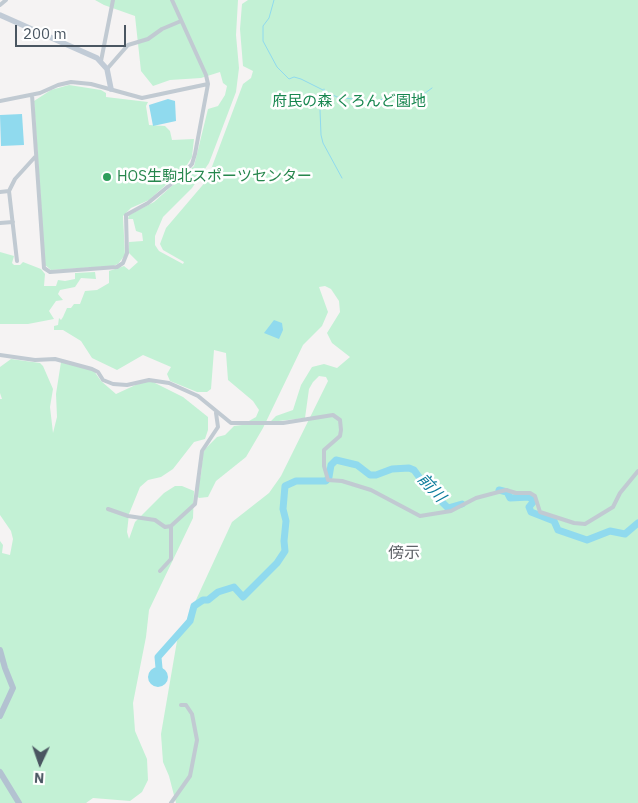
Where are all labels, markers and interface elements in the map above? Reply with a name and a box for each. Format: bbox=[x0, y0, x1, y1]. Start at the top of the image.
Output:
scale bar bbox=[18, 15, 129, 47]
text: 200 m bbox=[23, 24, 67, 43]
park label: 府民の森 くろんど園地 bbox=[272, 93, 426, 111]
place label: HOS生駒北スポーツセンター bbox=[117, 168, 312, 186]
marker: HOS生駒北スポーツセンター bbox=[101, 171, 113, 183]
water label: 前川 bbox=[413, 470, 449, 506]
district label: 傍示 bbox=[388, 543, 420, 563]
north arrow bbox=[15, 738, 65, 788]
text: N bbox=[34, 769, 45, 787]

